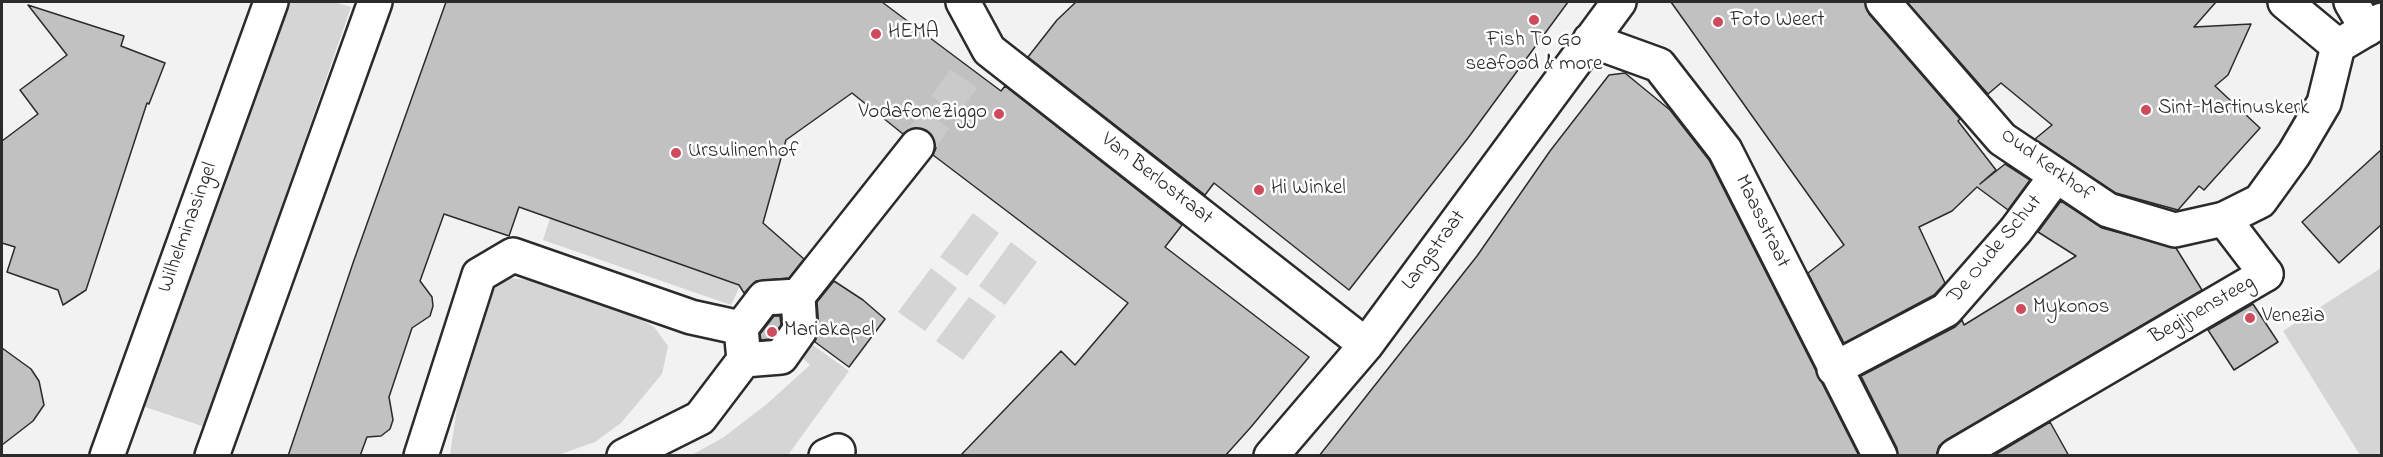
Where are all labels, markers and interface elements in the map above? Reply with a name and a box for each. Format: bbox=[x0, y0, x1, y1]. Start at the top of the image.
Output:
place label: Foto Weert bbox=[1730, 9, 1825, 35]
marker: Fish To Go seafood & more bbox=[1527, 13, 1541, 27]
marker: Foto Weert bbox=[1711, 15, 1725, 29]
place label: HEMA bbox=[888, 21, 939, 47]
marker: HEMA bbox=[869, 27, 883, 41]
place label: Fish To Go seafood & more bbox=[1466, 29, 1602, 79]
place label: Sint-Martinuskerk bbox=[2158, 97, 2309, 123]
place label: VodafoneZiggo bbox=[858, 101, 987, 127]
marker: Sint-Martinuskerk bbox=[2139, 103, 2153, 117]
marker: VodafoneZiggo bbox=[992, 107, 1006, 121]
street label: Oud Kerkhof bbox=[1995, 124, 2097, 208]
street label: Van Berlostraat bbox=[1095, 128, 1217, 232]
place label: Ursulinenhof bbox=[688, 140, 798, 166]
marker: Ursulinenhof bbox=[669, 146, 683, 160]
street label: Wilhelminasingel bbox=[154, 160, 224, 296]
street label: Maasstraat bbox=[1728, 171, 1794, 273]
place label: Hi Winkel bbox=[1271, 177, 1346, 203]
marker: Hi Winkel bbox=[1252, 183, 1266, 197]
street label: De Oude Schut bbox=[1943, 191, 2049, 309]
street label: Langstraat bbox=[1398, 206, 1472, 296]
street label: Begijnensteeg bbox=[2146, 271, 2260, 351]
place label: Mykonos bbox=[2033, 296, 2110, 322]
marker: Mykonos bbox=[2014, 302, 2028, 316]
place label: Venezia bbox=[2262, 305, 2325, 331]
marker: Venezia bbox=[2243, 311, 2257, 325]
place label: Mariakapel bbox=[784, 319, 875, 345]
marker: Mariakapel bbox=[765, 325, 779, 339]

